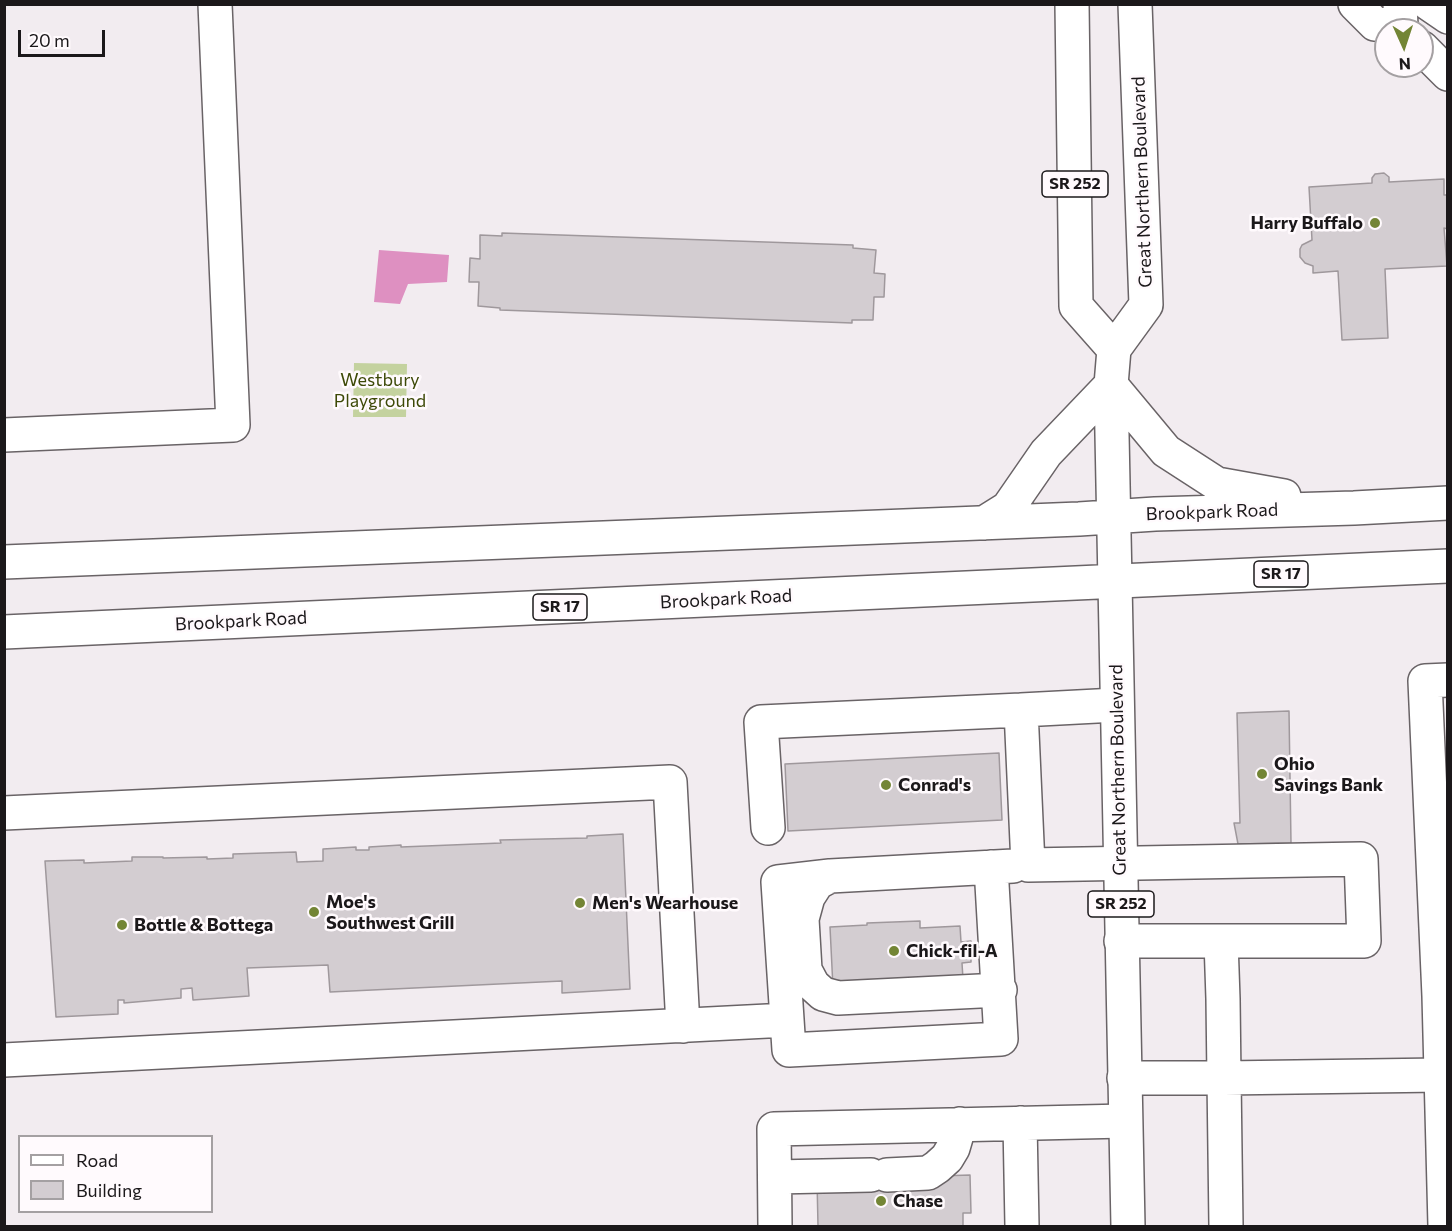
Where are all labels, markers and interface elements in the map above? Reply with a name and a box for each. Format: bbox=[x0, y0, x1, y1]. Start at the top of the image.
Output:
scale bar bbox=[21, 18, 108, 56]
north arrow bbox=[1374, 18, 1434, 78]
text: 20 m bbox=[29, 29, 70, 51]
text: N bbox=[1398, 55, 1411, 74]
street label: Great Northern Boulevard bbox=[1128, 76, 1156, 288]
road number: SR 252 bbox=[1042, 171, 1108, 197]
place label: Harry Buffalo bbox=[1250, 212, 1363, 234]
marker: Harry Buffalo bbox=[1368, 216, 1382, 230]
park label: Westbury Playground bbox=[334, 369, 426, 412]
street label: Brookpark Road bbox=[1146, 499, 1278, 525]
road number: SR 17 bbox=[1254, 561, 1308, 587]
street label: Brookpark Road bbox=[659, 585, 793, 613]
road number: SR 17 bbox=[533, 594, 587, 620]
street label: Brookpark Road bbox=[174, 607, 308, 635]
street label: Great Northern Boulevard bbox=[1105, 664, 1131, 876]
place label: Ohio Savings Bank bbox=[1274, 753, 1383, 795]
marker: Ohio Savings Bank bbox=[1255, 767, 1269, 781]
place label: Conrad's bbox=[898, 774, 971, 796]
marker: Conrad's bbox=[879, 778, 893, 792]
place label: Moe's Southwest Grill bbox=[326, 891, 454, 934]
road number: SR 252 bbox=[1088, 891, 1154, 917]
place label: Men's Wearhouse bbox=[592, 892, 738, 914]
marker: Men's Wearhouse bbox=[573, 896, 587, 910]
marker: Moe's Southwest Grill bbox=[307, 905, 321, 919]
place label: Bottle & Bottega bbox=[134, 914, 273, 936]
marker: Bottle & Bottega bbox=[115, 918, 129, 932]
place label: Chick-fil-A bbox=[906, 940, 998, 962]
marker: Chick-fil-A bbox=[887, 944, 901, 958]
legend bbox=[18, 1135, 213, 1213]
text: Road bbox=[76, 1149, 118, 1171]
text: Building bbox=[76, 1179, 142, 1201]
place label: Chase bbox=[893, 1190, 943, 1212]
marker: Chase bbox=[874, 1194, 888, 1208]

